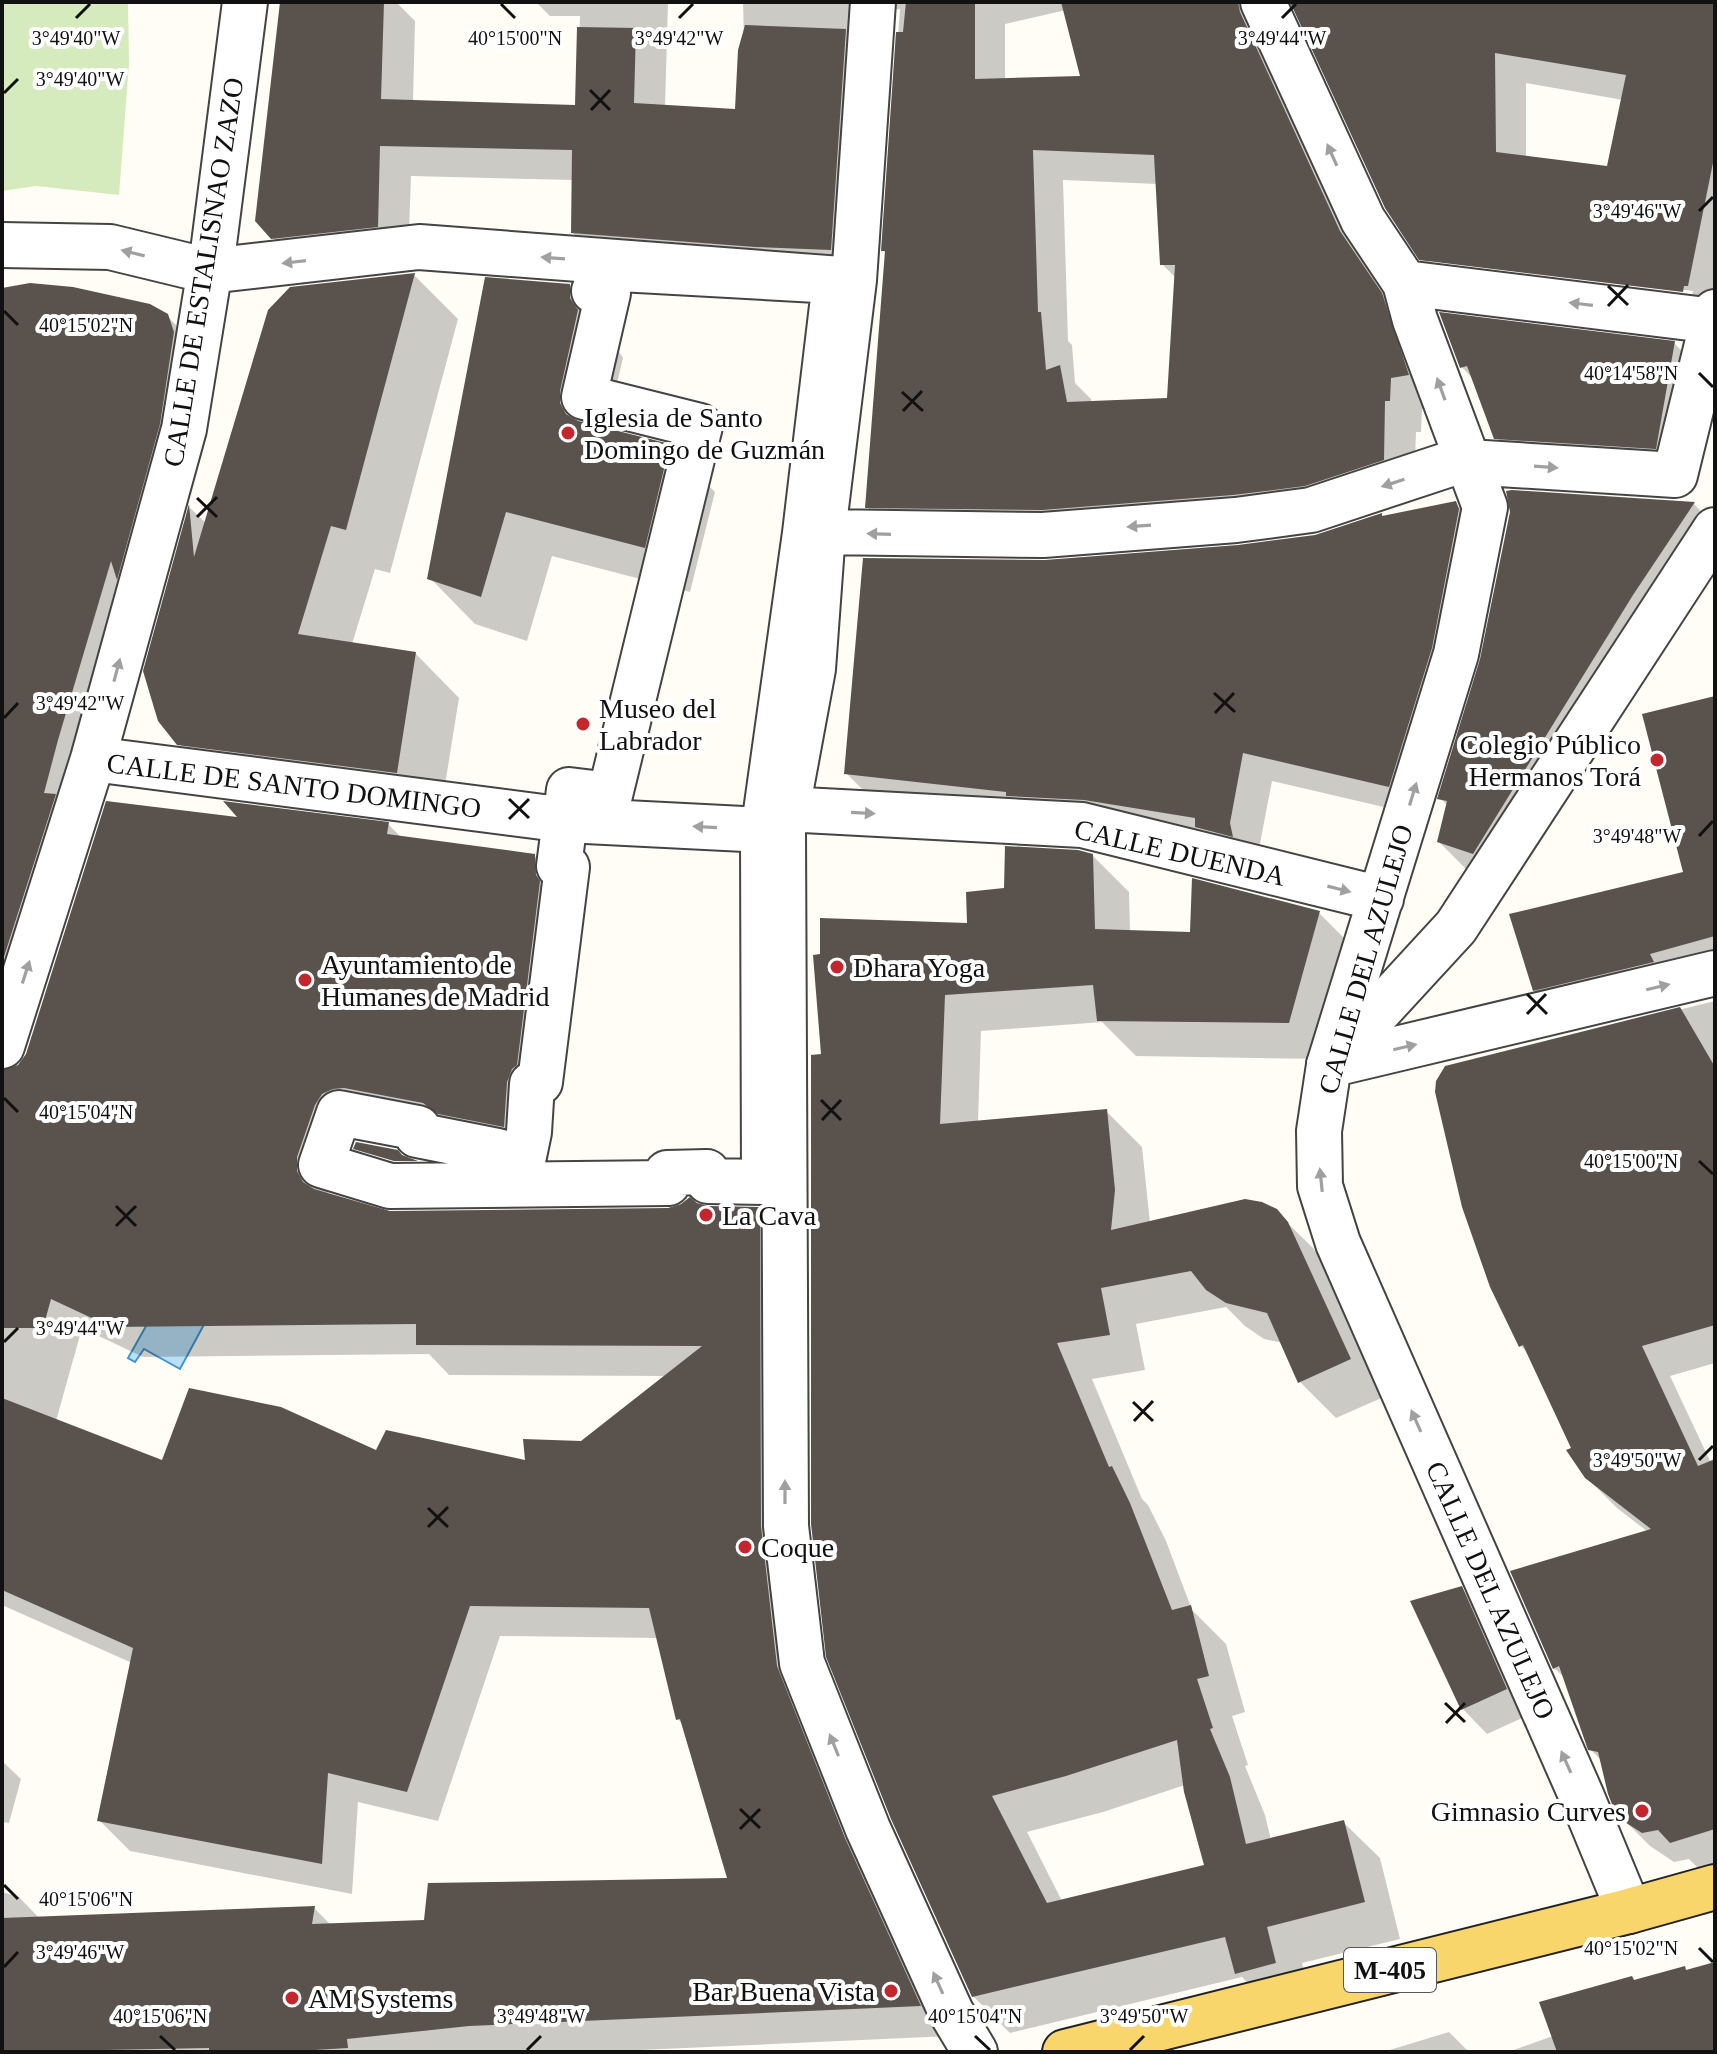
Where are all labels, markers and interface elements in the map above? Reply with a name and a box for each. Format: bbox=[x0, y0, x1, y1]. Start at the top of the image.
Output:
text: 3°49'40"W bbox=[32, 27, 120, 49]
text: 40°15'00"N bbox=[468, 27, 562, 49]
text: 3°49'42"W bbox=[635, 27, 723, 49]
text: 3°49'44"W bbox=[1238, 27, 1326, 49]
text: 3°49'40"W bbox=[36, 68, 124, 90]
street label: CALLE DE ESTALISNAO ZAZO bbox=[157, 75, 250, 469]
one-way arrow bbox=[1325, 143, 1339, 166]
text: 3°49'46"W bbox=[1593, 200, 1681, 222]
one-way arrow bbox=[120, 246, 145, 258]
one-way arrow bbox=[540, 251, 565, 264]
one-way arrow bbox=[281, 255, 306, 268]
one-way arrow bbox=[1568, 298, 1593, 311]
text: 40°15'02"N bbox=[39, 314, 133, 336]
text: 40°14'58"N bbox=[1584, 362, 1678, 384]
one-way arrow bbox=[1434, 377, 1447, 401]
place label: Iglesia de Santo Domingo de Guzmán bbox=[584, 402, 825, 465]
marker: Iglesia de Santo Domingo de Guzmán bbox=[559, 424, 577, 442]
one-way arrow bbox=[1534, 461, 1559, 474]
one-way arrow bbox=[1381, 477, 1405, 489]
one-way arrow bbox=[1126, 520, 1151, 533]
one-way arrow bbox=[866, 527, 891, 540]
one-way arrow bbox=[112, 657, 124, 682]
text: 3°49'42"W bbox=[36, 692, 124, 714]
place label: Museo del Labrador bbox=[599, 693, 717, 756]
marker: Museo del Labrador bbox=[574, 715, 592, 733]
place label: Colegio Público Hermanos Torá bbox=[1460, 729, 1642, 792]
street label: CALLE DE SANTO DOMINGO bbox=[105, 747, 483, 824]
marker: Colegio Público Hermanos Torá bbox=[1648, 751, 1666, 769]
one-way arrow bbox=[1407, 782, 1420, 806]
one-way arrow bbox=[851, 807, 876, 820]
street label: CALLE DUENDA bbox=[1071, 813, 1289, 892]
one-way arrow bbox=[692, 821, 717, 834]
street label: CALLE DEL AZULEJO bbox=[1312, 821, 1419, 1097]
text: 3°49'48"W bbox=[1593, 825, 1681, 847]
one-way arrow bbox=[1327, 883, 1352, 895]
place label: Ayuntamiento de Humanes de Madrid bbox=[321, 949, 550, 1012]
place label: Dhara Yoga bbox=[853, 952, 986, 983]
marker: Dhara Yoga bbox=[828, 958, 846, 976]
one-way arrow bbox=[20, 960, 32, 984]
marker: Ayuntamiento de Humanes de Madrid bbox=[296, 971, 314, 989]
one-way arrow bbox=[1646, 980, 1671, 993]
one-way arrow bbox=[1393, 1040, 1418, 1052]
text: 40°15'04"N bbox=[39, 1101, 133, 1123]
text: 40°15'00"N bbox=[1584, 1150, 1678, 1172]
one-way arrow bbox=[1314, 1168, 1327, 1193]
place label: La Cava bbox=[722, 1200, 817, 1231]
marker: La Cava bbox=[697, 1206, 715, 1224]
text: 3°49'44"W bbox=[36, 1317, 124, 1339]
one-way arrow bbox=[1410, 1409, 1423, 1433]
text: 3°49'50"W bbox=[1593, 1449, 1681, 1471]
street label: CALLE DEL AZULEJO bbox=[1420, 1456, 1561, 1724]
one-way arrow bbox=[779, 1479, 791, 1504]
place label: Coque bbox=[761, 1532, 834, 1563]
marker: Coque bbox=[736, 1538, 754, 1556]
one-way arrow bbox=[828, 1733, 841, 1757]
one-way arrow bbox=[1560, 1750, 1573, 1773]
place label: Gimnasio Curves bbox=[1431, 1796, 1626, 1827]
marker: Gimnasio Curves bbox=[1633, 1802, 1651, 1820]
text: 40°15'06"N bbox=[39, 1888, 133, 1910]
text: 40°15'02"N bbox=[1584, 1937, 1678, 1959]
text: 3°49'46"W bbox=[36, 1941, 124, 1963]
road number: M-405 bbox=[1344, 1948, 1436, 1992]
one-way arrow bbox=[931, 1972, 944, 1995]
place label: Bar Buena Vista bbox=[692, 1976, 876, 2007]
marker: Bar Buena Vista bbox=[882, 1982, 900, 2000]
place label: AM Systems bbox=[308, 1983, 453, 2014]
marker: AM Systems bbox=[283, 1989, 301, 2007]
text: 40°15'06"N bbox=[113, 2005, 207, 2027]
text: 3°49'48"W bbox=[497, 2005, 585, 2027]
text: 40°15'04"N bbox=[928, 2005, 1022, 2027]
text: 3°49'50"W bbox=[1100, 2005, 1188, 2027]

